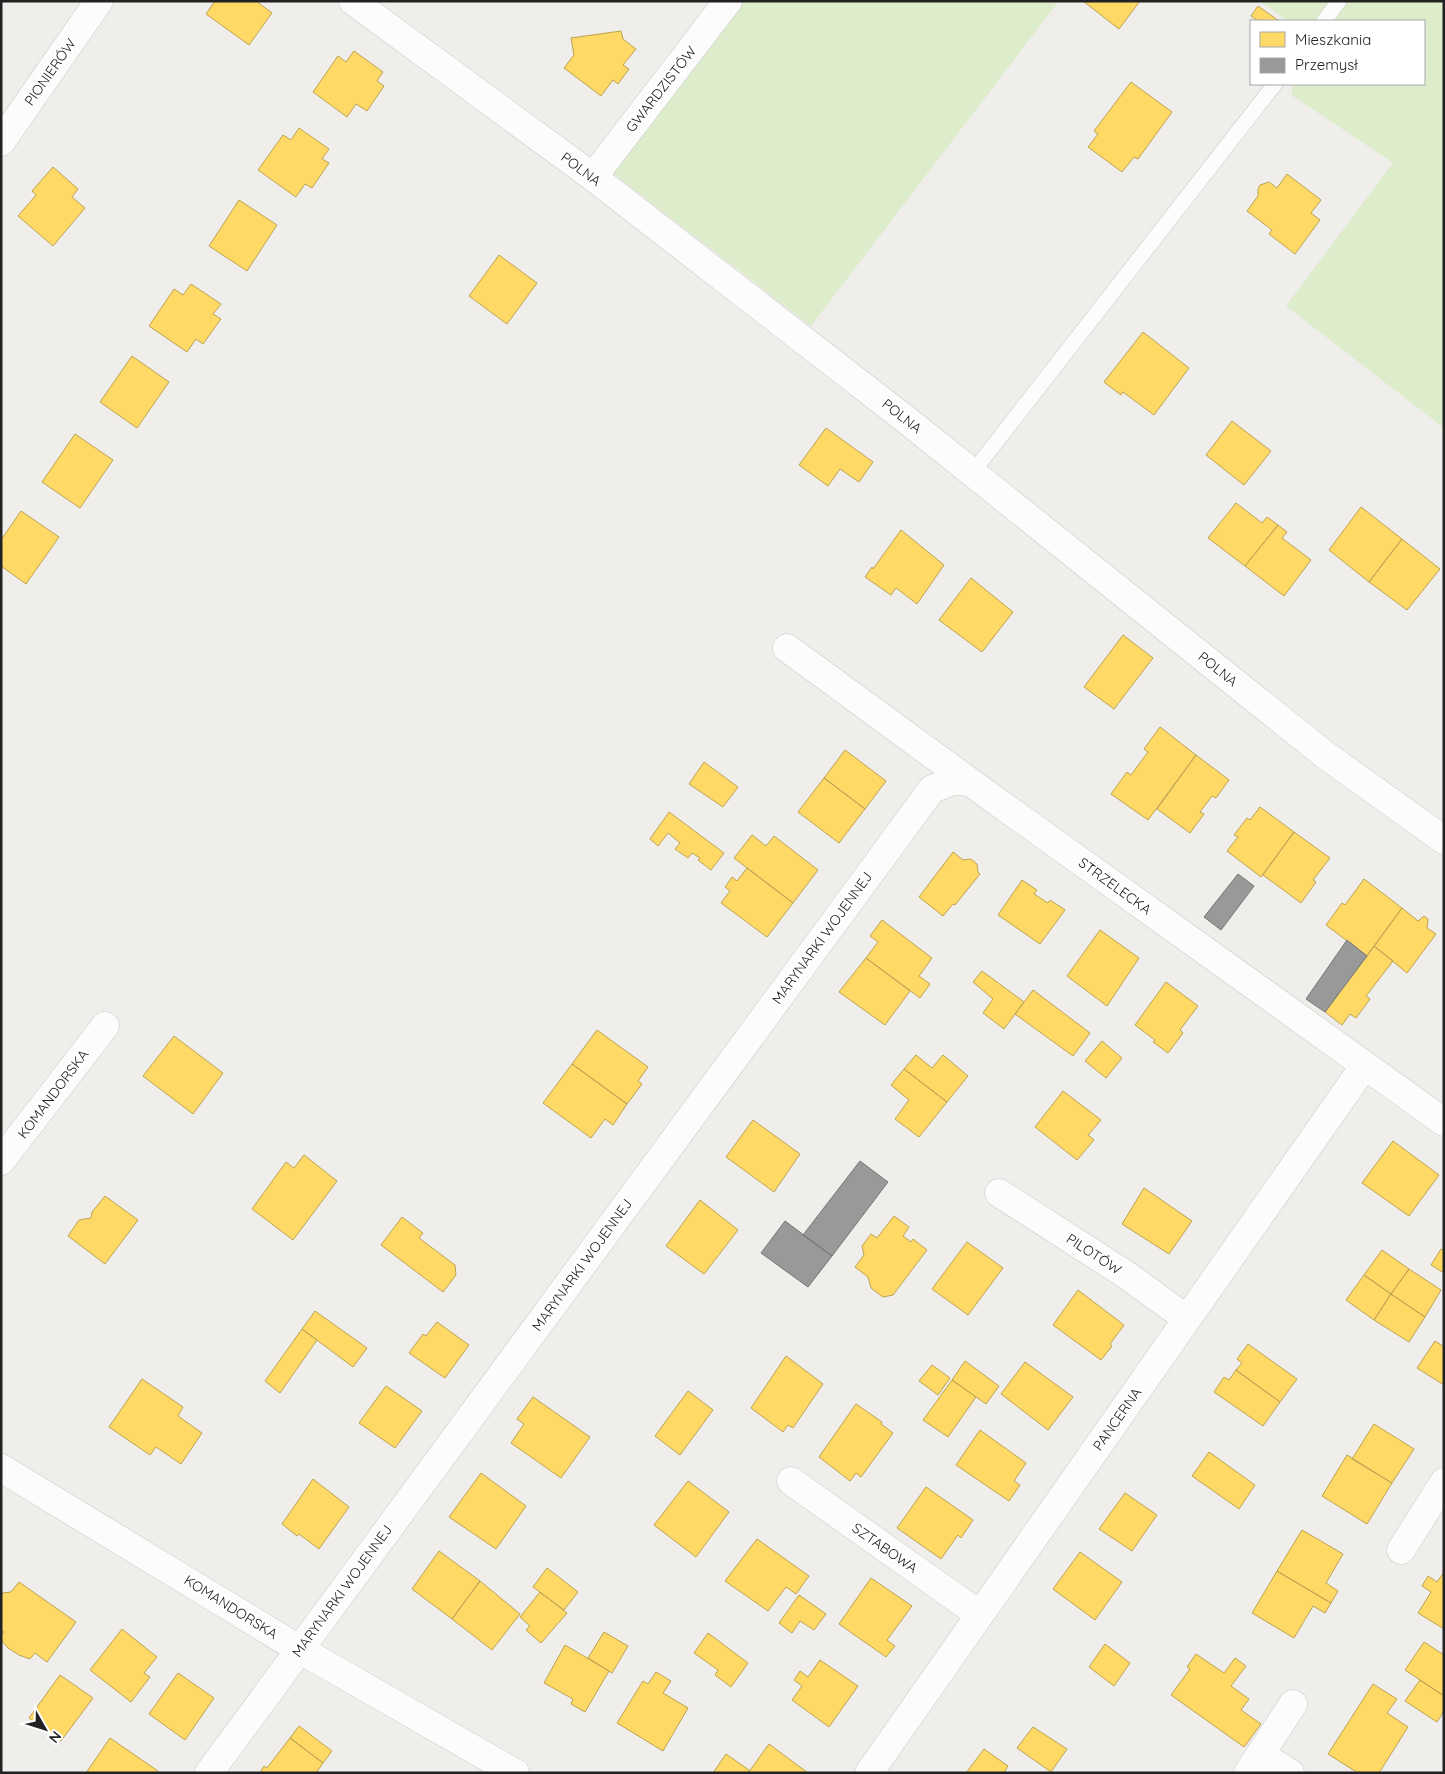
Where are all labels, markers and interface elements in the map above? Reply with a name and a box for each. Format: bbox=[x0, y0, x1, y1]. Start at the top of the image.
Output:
legend bbox=[1250, 20, 1425, 85]
text: Mieszkania bbox=[1295, 30, 1371, 49]
street label: PIONIERÓW bbox=[20, 35, 80, 109]
street label: GWARDZISTÓW bbox=[622, 42, 700, 136]
text: Przemysł bbox=[1295, 55, 1358, 74]
street label: POLNA bbox=[557, 148, 605, 190]
street label: POLNA bbox=[878, 395, 926, 437]
street label: POLNA bbox=[1195, 648, 1241, 690]
street label: STRZELECKA bbox=[1075, 854, 1155, 918]
street label: MARYNARKI WOJENNEJ bbox=[768, 868, 876, 1008]
street label: KOMANDORSKA bbox=[14, 1046, 92, 1142]
street label: MARYNARKI WOJENNEJ bbox=[528, 1195, 636, 1335]
street label: PILOTÓW bbox=[1063, 1229, 1125, 1279]
street label: PANCERNA bbox=[1089, 1384, 1145, 1454]
street label: SZTABOWA bbox=[849, 1519, 921, 1577]
street label: MARYNARKI WOJENNEJ bbox=[288, 1521, 396, 1661]
street label: KOMANDORSKA bbox=[181, 1571, 281, 1643]
north arrow bbox=[20, 1704, 70, 1754]
text: N bbox=[45, 1728, 65, 1747]

